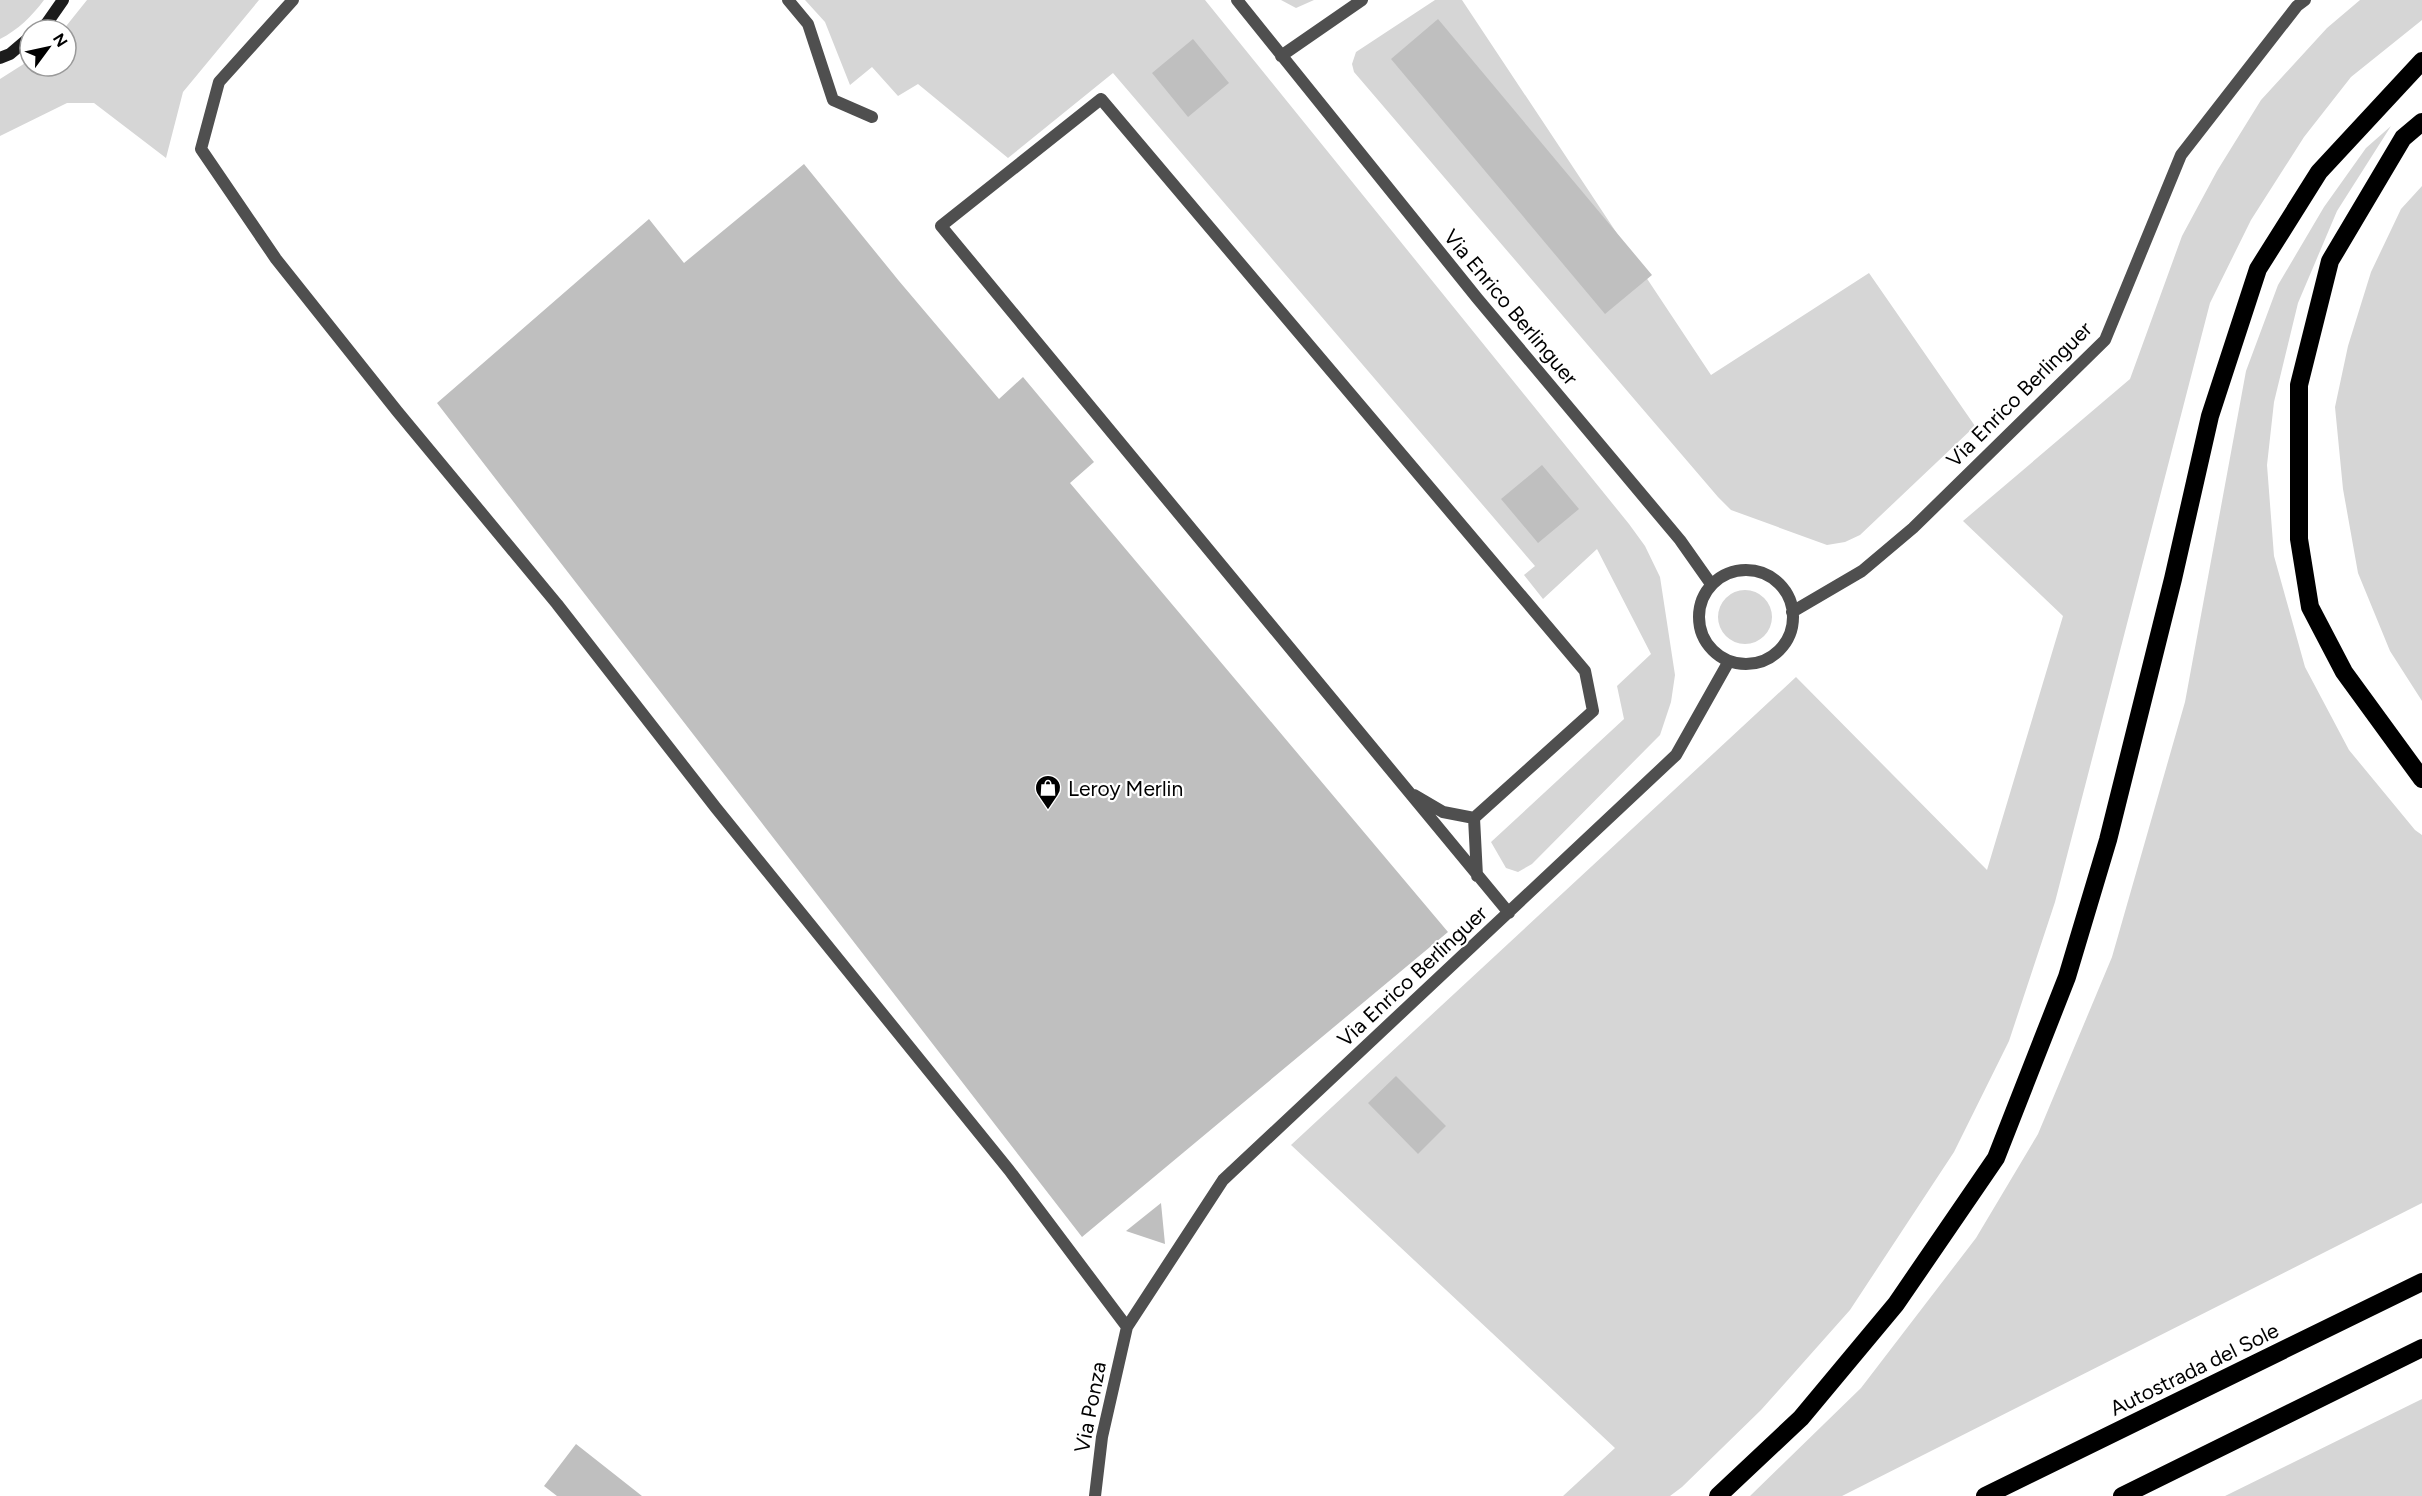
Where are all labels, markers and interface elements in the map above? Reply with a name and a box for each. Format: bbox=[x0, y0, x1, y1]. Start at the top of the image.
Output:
north arrow bbox=[18, 18, 78, 78]
text: N bbox=[49, 30, 71, 50]
street label: Via Enrico Berlinguer bbox=[1439, 224, 1583, 390]
street label: Via Enrico Berlinguer bbox=[1941, 316, 2097, 472]
shop icon: Leroy Merlin bbox=[1033, 773, 1063, 811]
place label: Leroy Merlin bbox=[1068, 776, 1183, 801]
street label: Via Enrico Berlinguer bbox=[1332, 900, 1492, 1052]
street label: Autostrada del Sole bbox=[2106, 1317, 2282, 1421]
street label: Via Ponza bbox=[1069, 1359, 1111, 1455]

